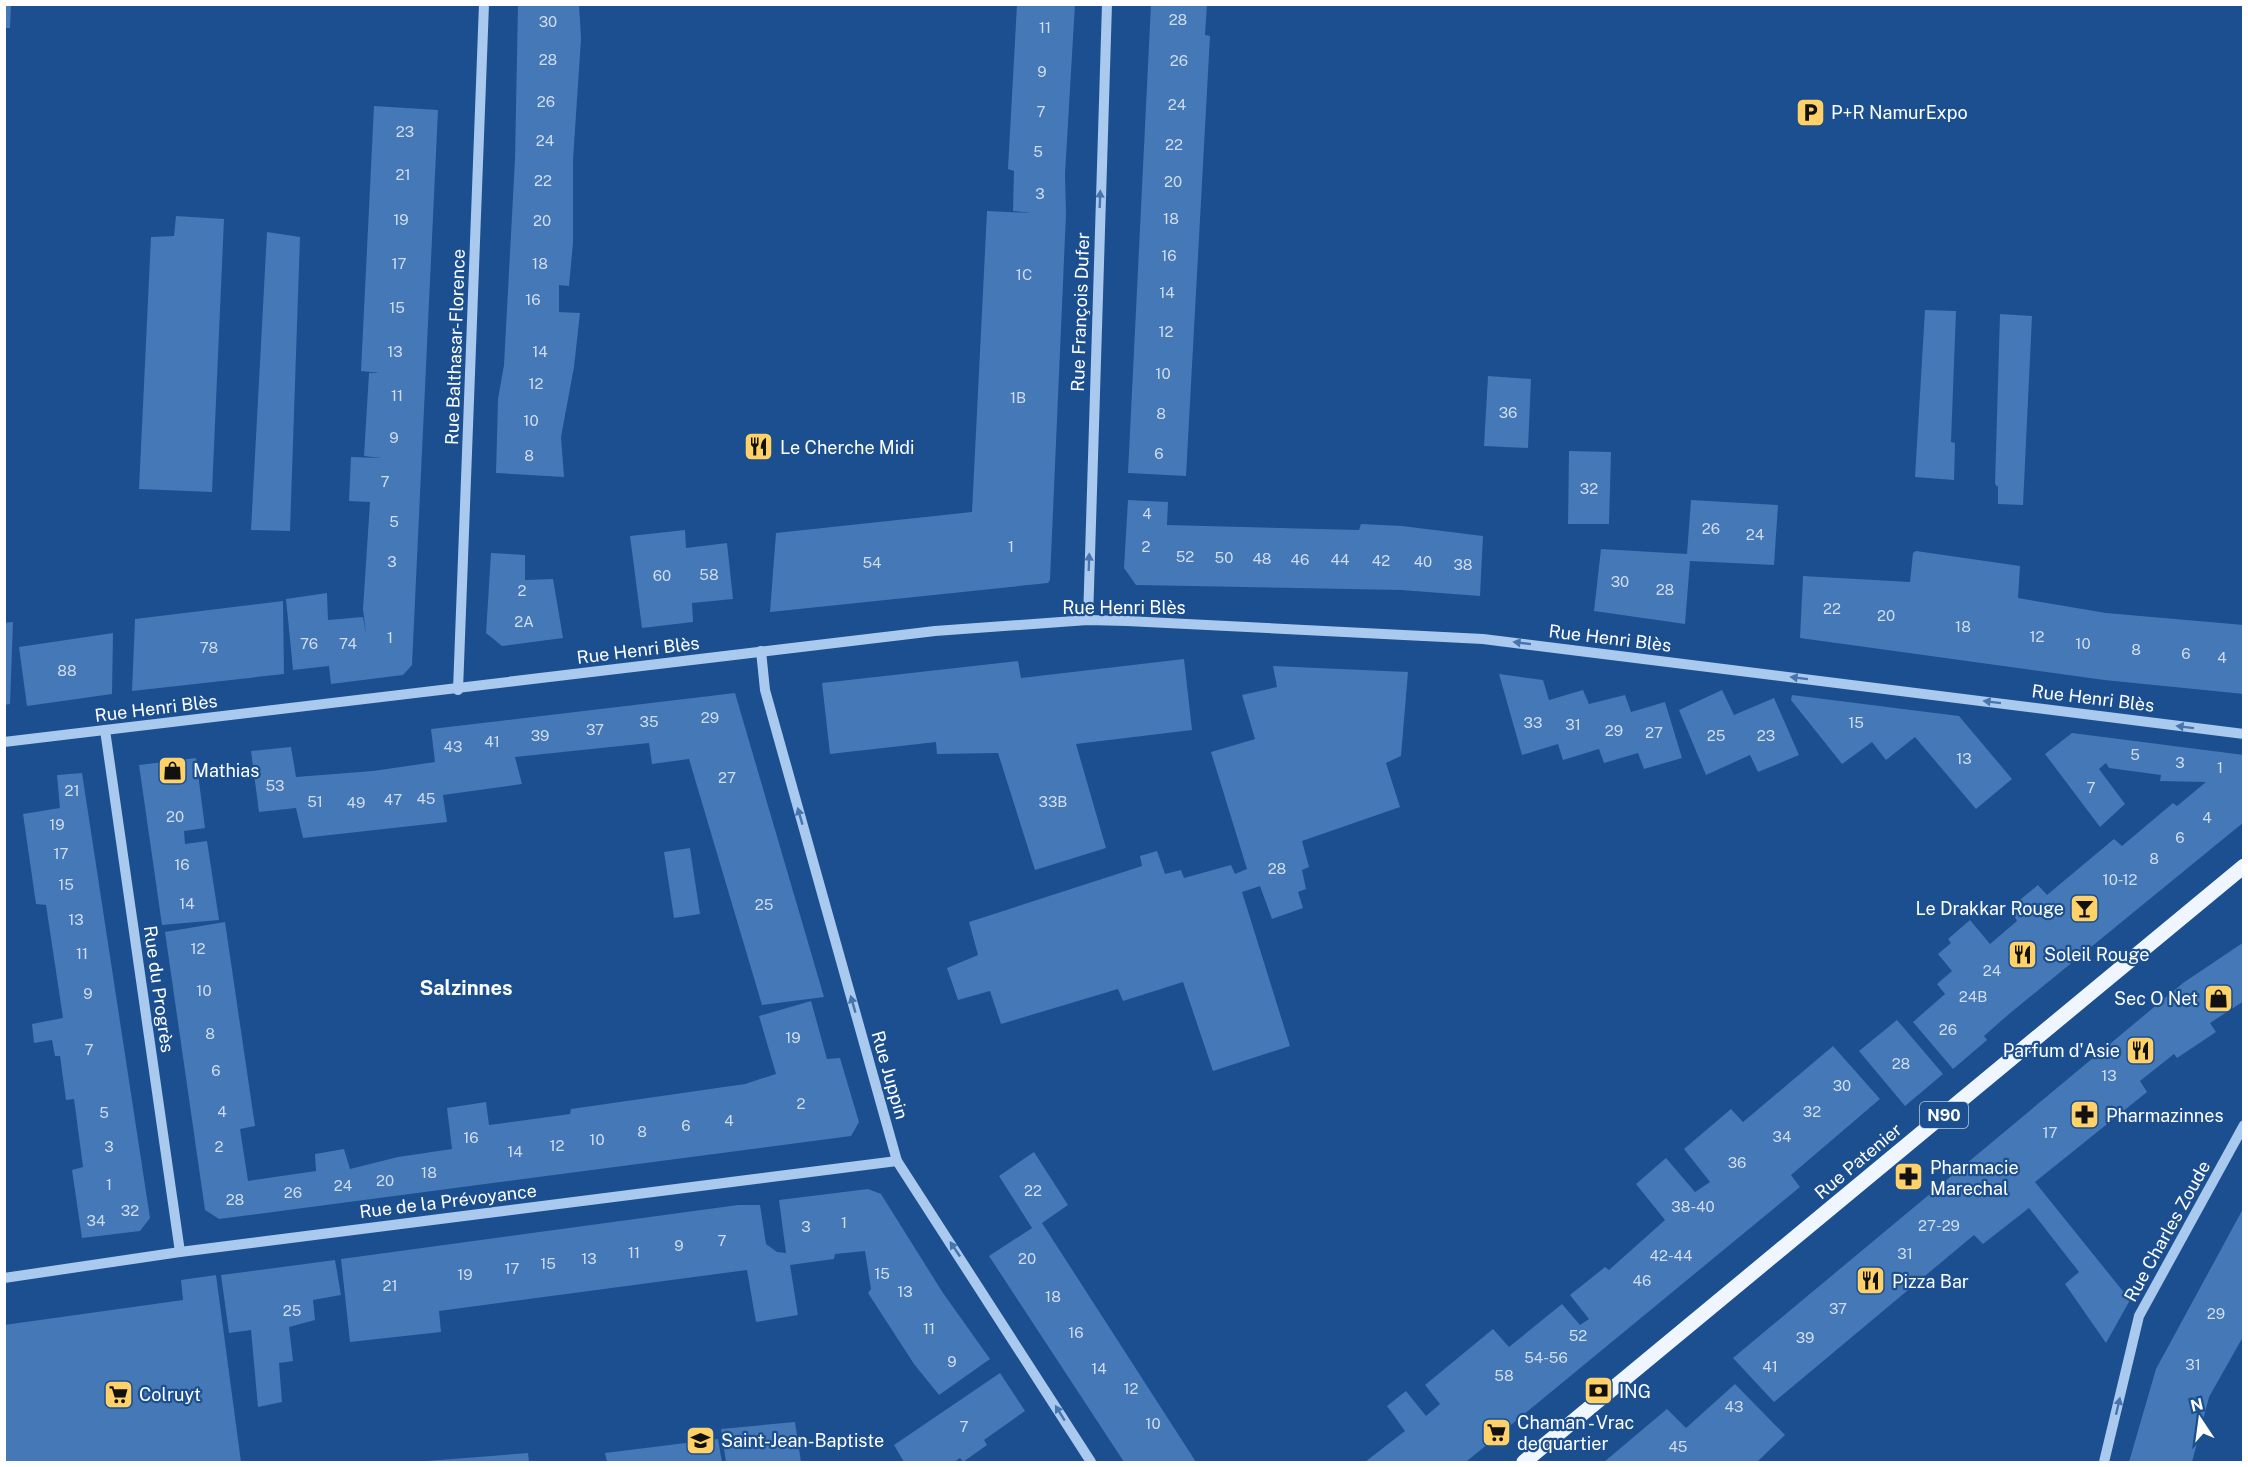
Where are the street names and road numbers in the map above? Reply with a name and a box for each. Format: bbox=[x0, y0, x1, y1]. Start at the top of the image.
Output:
street label: Rue François Dufer bbox=[1067, 232, 1093, 392]
street label: Rue Balthasar-Florence bbox=[441, 249, 469, 445]
street label: Rue Henri Blès bbox=[1062, 597, 1186, 618]
street label: Rue Henri Blès bbox=[1547, 620, 1673, 656]
street label: Rue Henri Blès bbox=[575, 632, 701, 668]
street label: Rue Henri Blès bbox=[2030, 680, 2156, 716]
street label: Rue Henri Blès bbox=[93, 690, 219, 726]
street label: Rue du Progrès bbox=[140, 924, 178, 1054]
street label: Rue Juppin bbox=[867, 1028, 913, 1122]
road number: N90 bbox=[1920, 1102, 1968, 1128]
street label: Rue Patenier bbox=[1810, 1119, 1906, 1203]
street label: Rue Charles Zoude bbox=[2120, 1157, 2214, 1305]
street label: Rue de la Prévoyance bbox=[358, 1180, 538, 1222]

